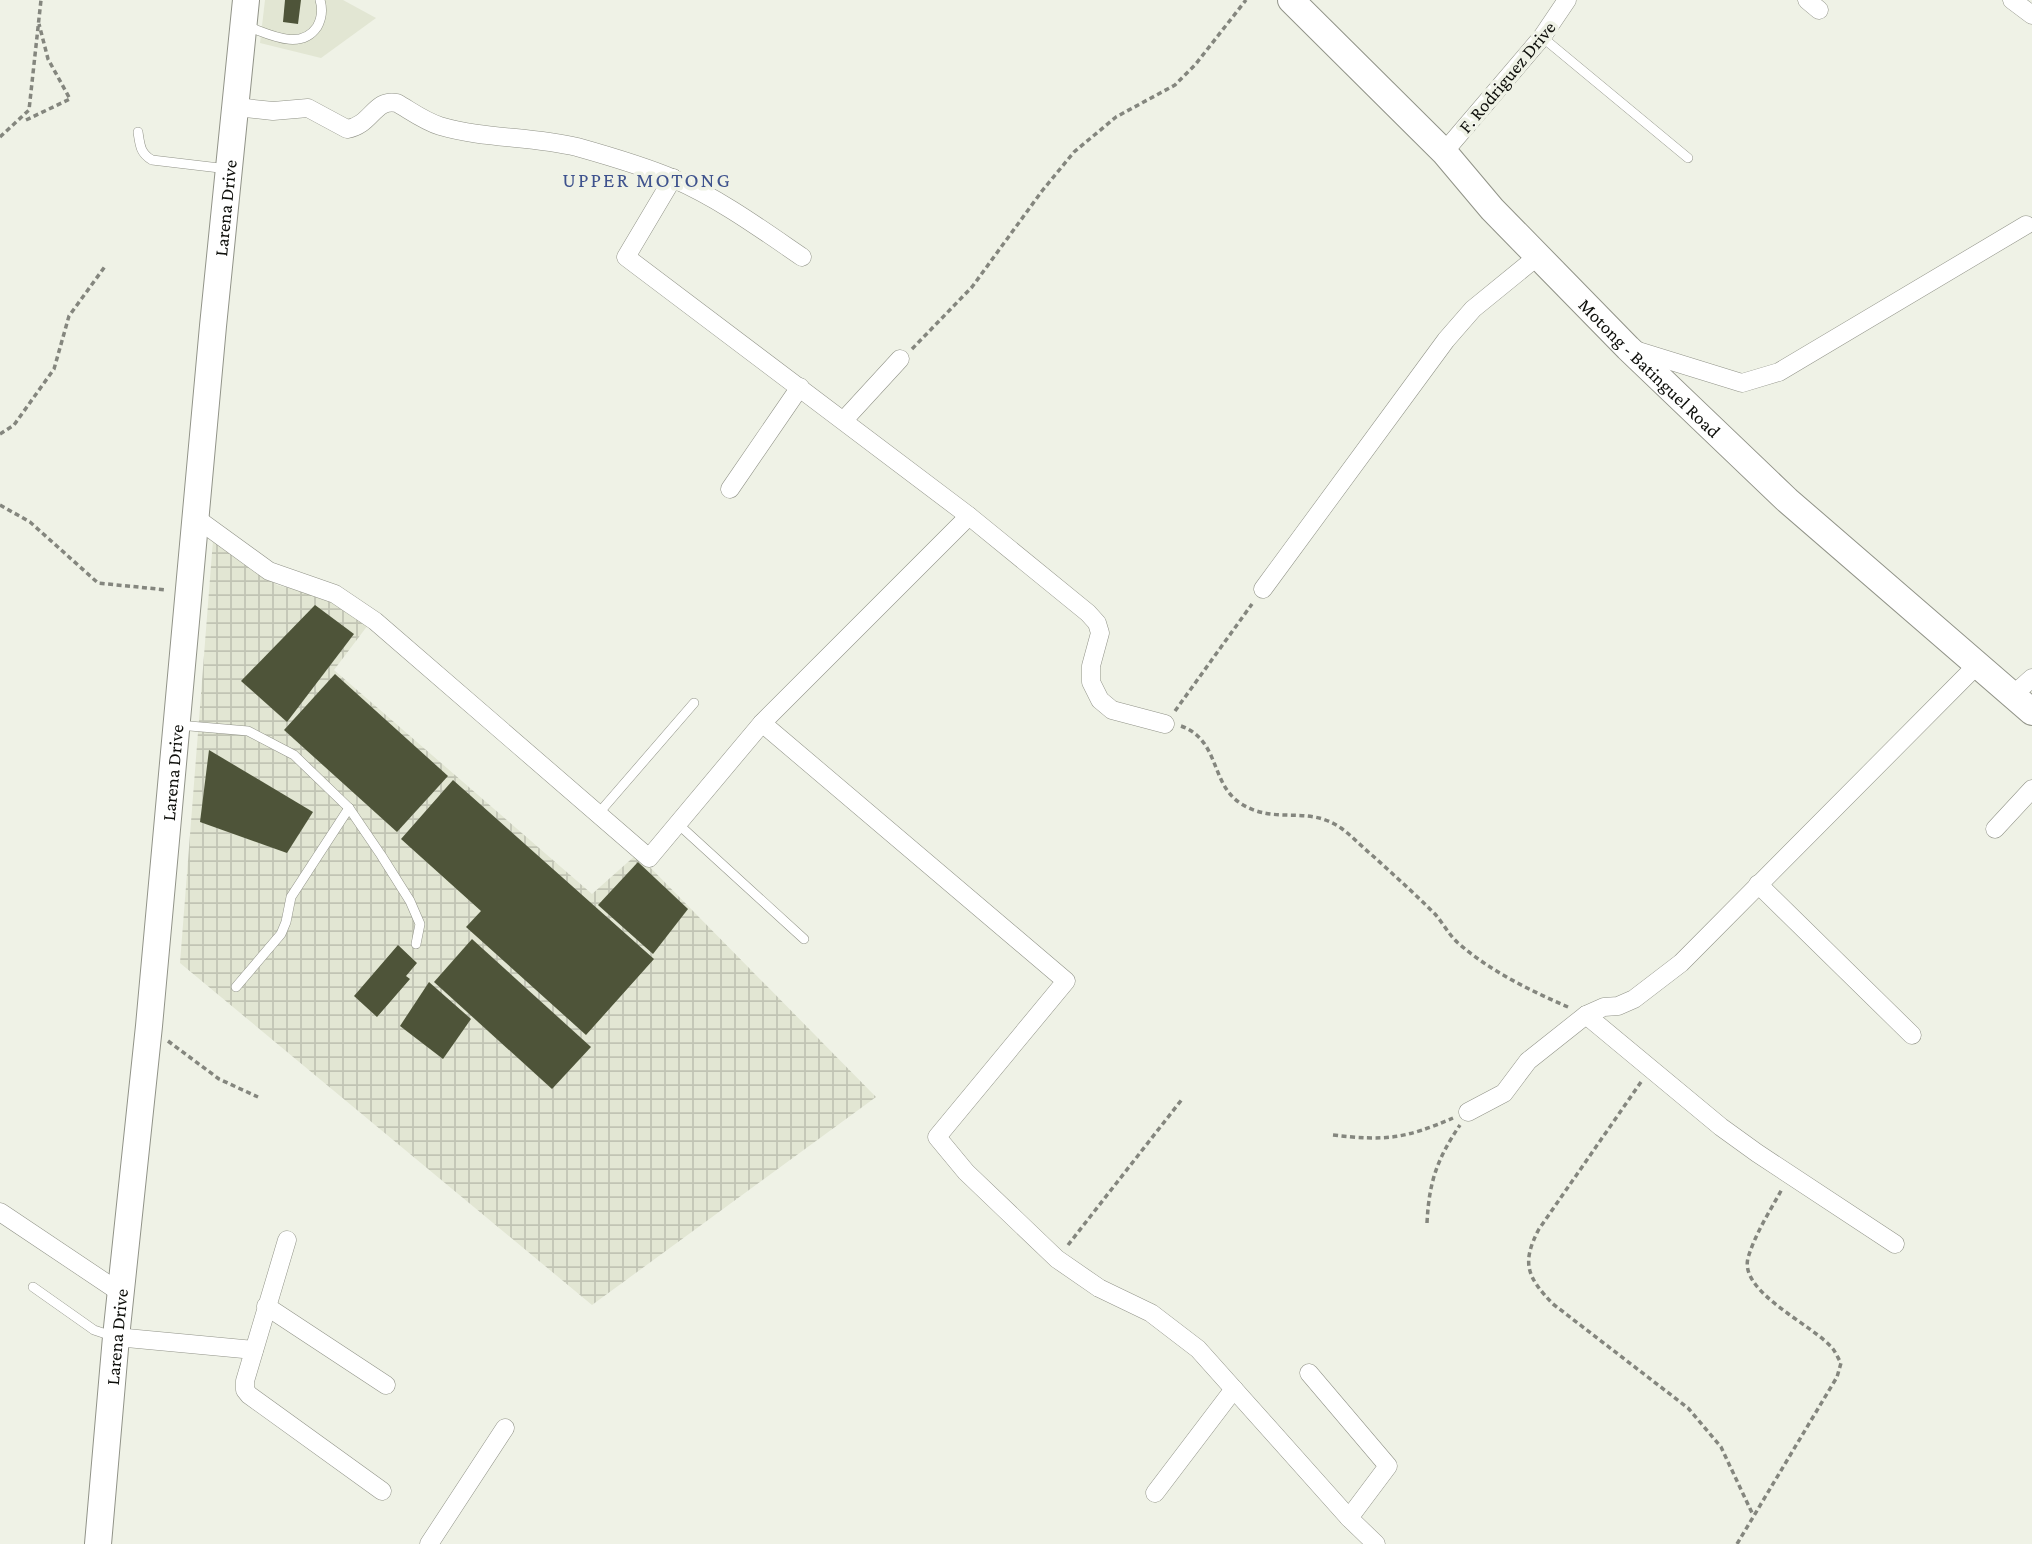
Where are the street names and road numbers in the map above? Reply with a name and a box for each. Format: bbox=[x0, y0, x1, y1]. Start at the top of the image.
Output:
street label: F. Rodriguez Drive bbox=[1454, 17, 1560, 137]
street label: Larena Drive bbox=[210, 159, 240, 257]
street label: Motong - Batinguel Road bbox=[1575, 294, 1725, 441]
street label: Larena Drive bbox=[157, 723, 187, 822]
street label: Larena Drive bbox=[101, 1287, 132, 1386]

